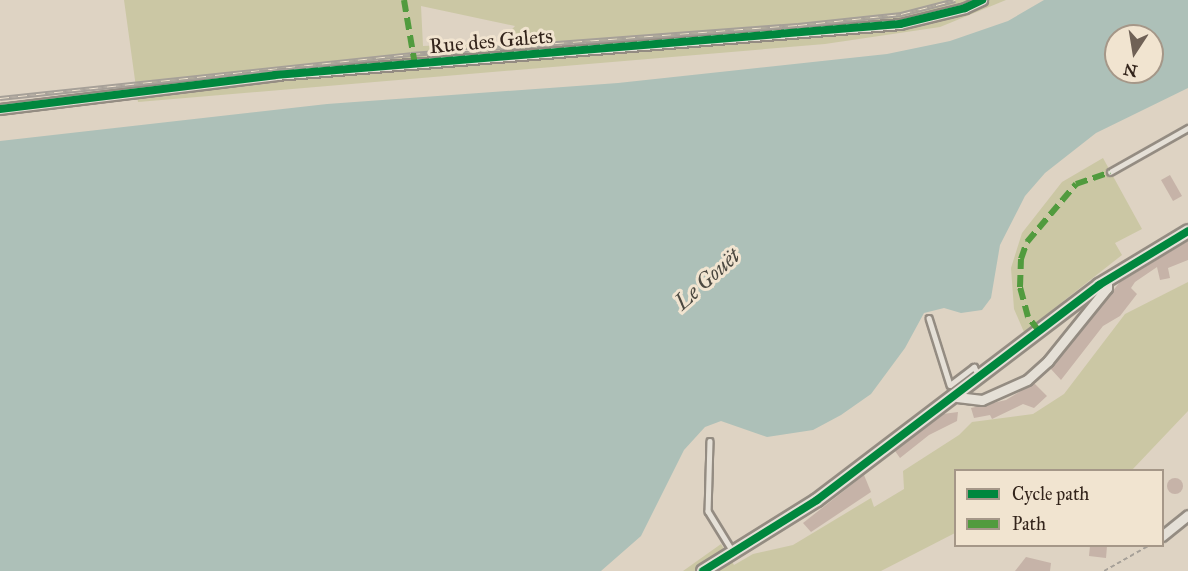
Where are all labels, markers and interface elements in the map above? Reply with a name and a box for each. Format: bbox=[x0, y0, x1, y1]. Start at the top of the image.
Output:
street label: Rue des Galets bbox=[428, 23, 554, 59]
north arrow bbox=[1104, 24, 1164, 84]
text: N bbox=[1122, 59, 1139, 81]
water label: Le Gouët bbox=[669, 243, 745, 315]
legend bbox=[954, 469, 1164, 547]
text: Cycle path bbox=[1012, 483, 1089, 505]
text: Path bbox=[1012, 513, 1046, 535]

